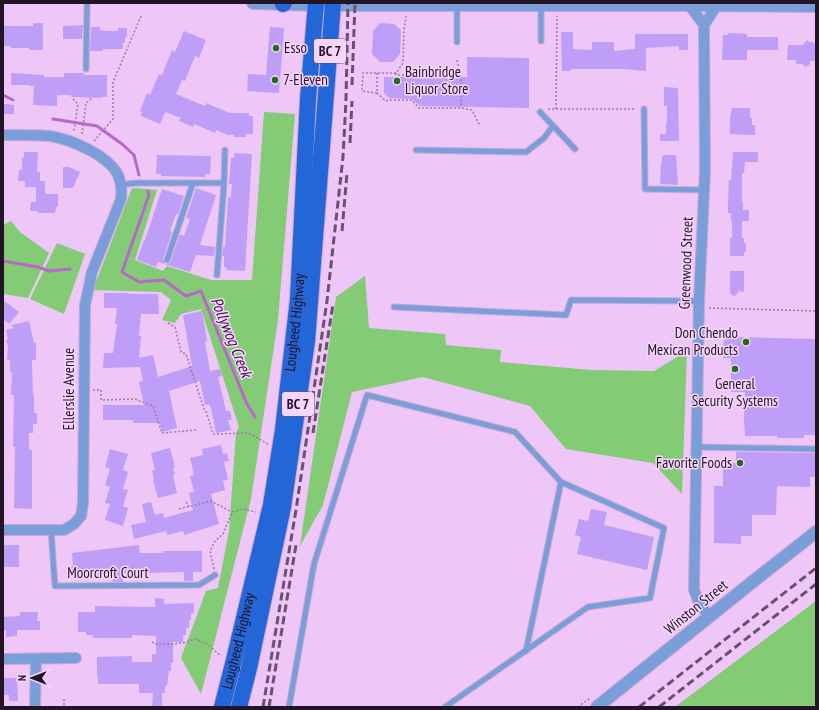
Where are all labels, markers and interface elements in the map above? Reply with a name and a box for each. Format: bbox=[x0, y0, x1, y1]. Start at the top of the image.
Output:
place label: Esso bbox=[284, 38, 307, 57]
road number: BC 7 bbox=[314, 39, 346, 63]
marker: Esso bbox=[271, 43, 281, 53]
place label: Bainbridge Liquor Store bbox=[405, 62, 468, 98]
place label: 7-Eleven bbox=[283, 70, 328, 89]
marker: 7-Eleven bbox=[270, 75, 280, 85]
marker: Bainbridge Liquor Store bbox=[392, 76, 402, 86]
street label: Greenwood Street bbox=[674, 216, 697, 310]
street label: Lougheed Highway bbox=[280, 273, 308, 373]
water label: Pollywog Creek bbox=[207, 294, 258, 382]
place label: Don Chendo Mexican Products bbox=[647, 323, 738, 359]
marker: Don Chendo Mexican Products bbox=[741, 337, 751, 347]
street label: Ellerslie Avenue bbox=[59, 348, 78, 430]
marker: General Security Systems bbox=[730, 364, 740, 374]
place label: General Security Systems bbox=[692, 374, 778, 410]
road number: BC 7 bbox=[282, 392, 314, 416]
place label: Favorite Foods bbox=[656, 453, 732, 472]
marker: Favorite Foods bbox=[735, 458, 745, 468]
street label: Moorcroft Court bbox=[67, 563, 149, 582]
street label: Winston Street bbox=[660, 575, 731, 638]
street label: Lougheed Highway bbox=[217, 590, 259, 691]
north arrow bbox=[12, 658, 52, 698]
text: N bbox=[15, 675, 29, 681]

